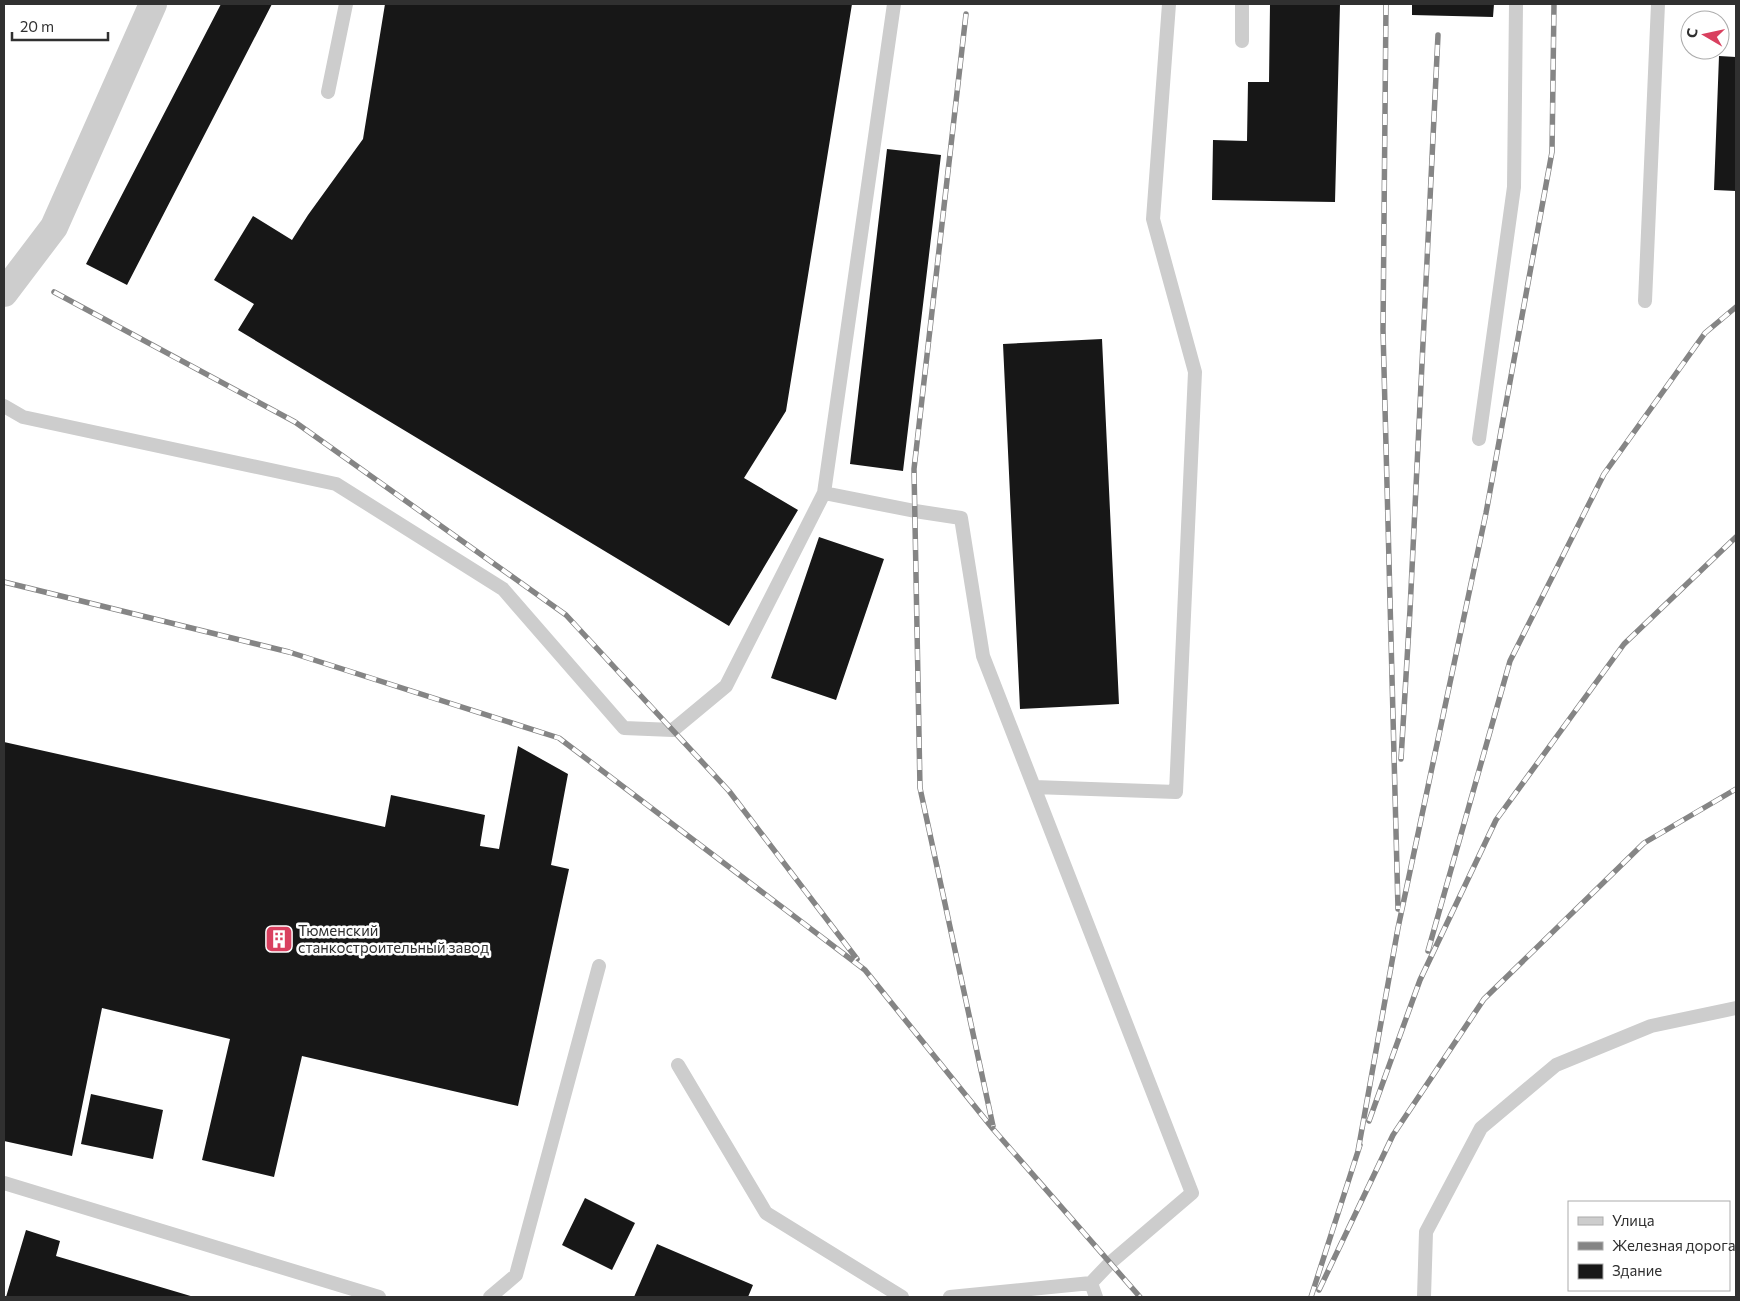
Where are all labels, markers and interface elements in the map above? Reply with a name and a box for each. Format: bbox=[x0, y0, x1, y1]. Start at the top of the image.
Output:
scale bar bbox=[12, 10, 109, 42]
north arrow bbox=[1680, 10, 1730, 60]
text: 20 m bbox=[20, 17, 54, 35]
text: С bbox=[1683, 27, 1701, 39]
place label: Тюменский станкостроительный завод bbox=[298, 921, 489, 956]
building icon: Тюменский станкостроительный завод bbox=[264, 924, 294, 954]
legend bbox=[1568, 1201, 1730, 1291]
text: Улица bbox=[1612, 1211, 1654, 1229]
text: Железная дорога bbox=[1612, 1236, 1736, 1254]
text: Здание bbox=[1612, 1261, 1662, 1279]

